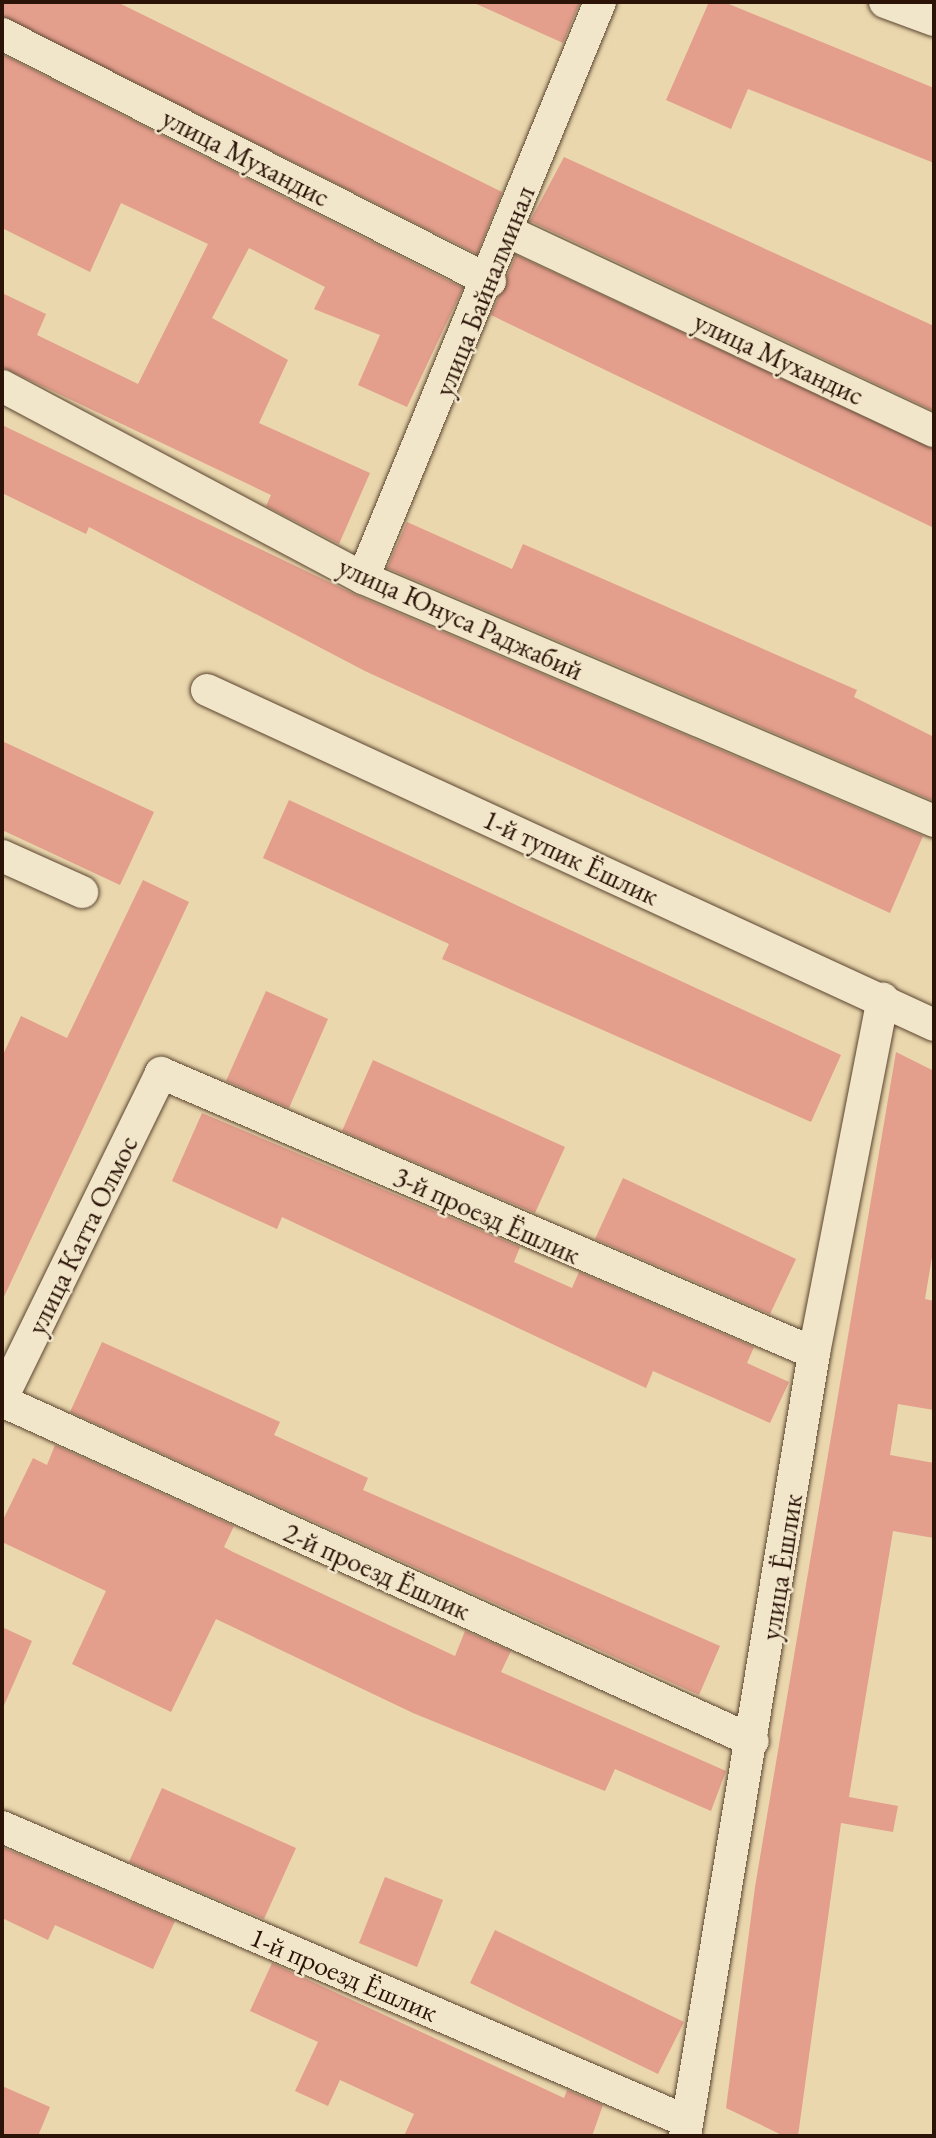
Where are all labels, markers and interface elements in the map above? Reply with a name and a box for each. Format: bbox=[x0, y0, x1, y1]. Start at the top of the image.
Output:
street label: улица Мухандис bbox=[157, 100, 335, 214]
street label: улица Байналминал bbox=[426, 181, 542, 401]
street label: улица Мухандис bbox=[689, 304, 869, 412]
street label: улица Юнуса Раджабий bbox=[333, 549, 589, 687]
street label: 1-й тупик Ёшлик bbox=[478, 802, 664, 912]
street label: улица Катта Олмос bbox=[19, 1130, 145, 1340]
street label: 3-й проезд Ёшлик bbox=[389, 1159, 585, 1271]
street label: улица Ёшлик bbox=[753, 1491, 809, 1643]
street label: 2-й проезд Ёшлик bbox=[279, 1515, 475, 1627]
street label: 1-й проезд Ёшлик bbox=[245, 1919, 443, 2029]

